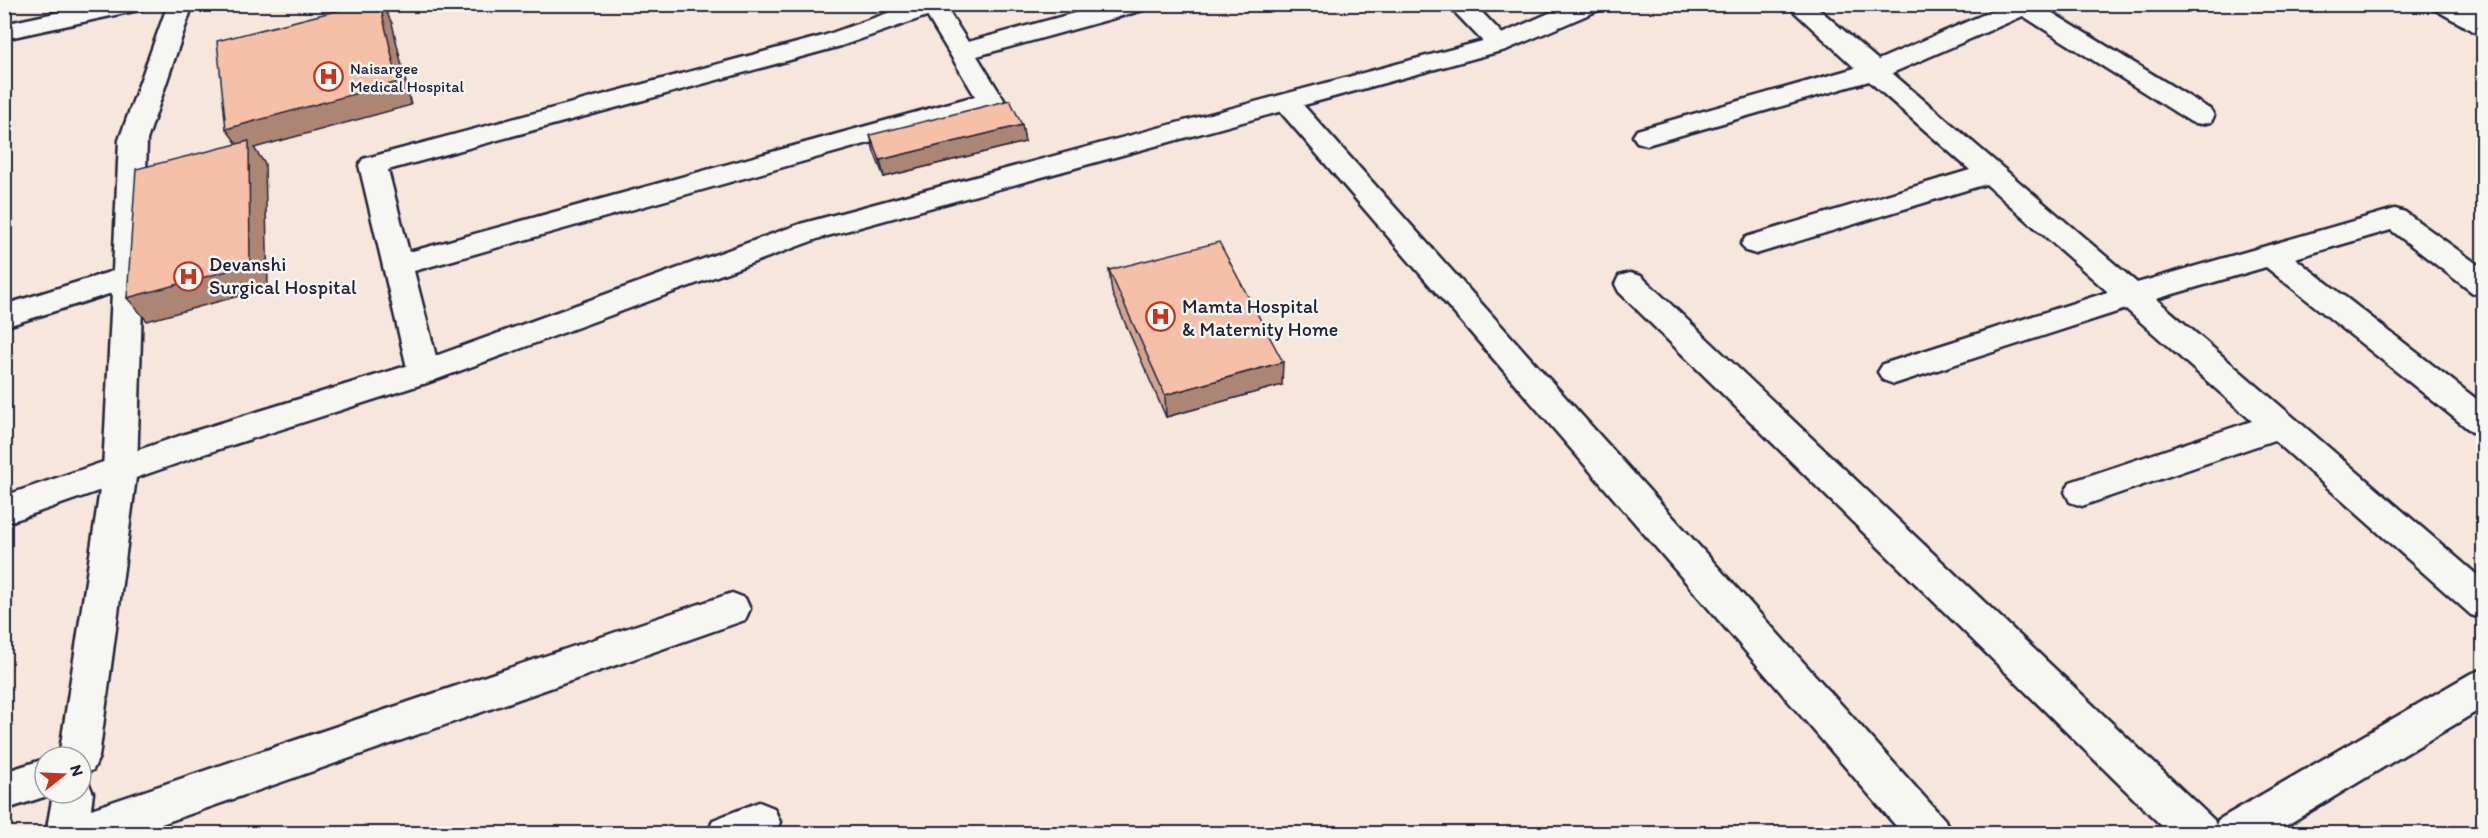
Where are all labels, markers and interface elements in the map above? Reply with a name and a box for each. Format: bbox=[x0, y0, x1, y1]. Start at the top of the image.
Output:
place label: Naisargee Medical Hospital bbox=[350, 59, 465, 96]
hospital icon: Naisargee Medical Hospital bbox=[313, 61, 345, 93]
place label: Devanshi Surgical Hospital bbox=[209, 252, 357, 299]
hospital icon: Devanshi Surgical Hospital bbox=[172, 260, 204, 292]
place label: Mamta Hospital & Maternity Home bbox=[1182, 294, 1338, 341]
hospital icon: Mamta Hospital & Maternity Home bbox=[1145, 301, 1177, 333]
north arrow bbox=[33, 745, 93, 805]
text: N bbox=[66, 762, 87, 779]

